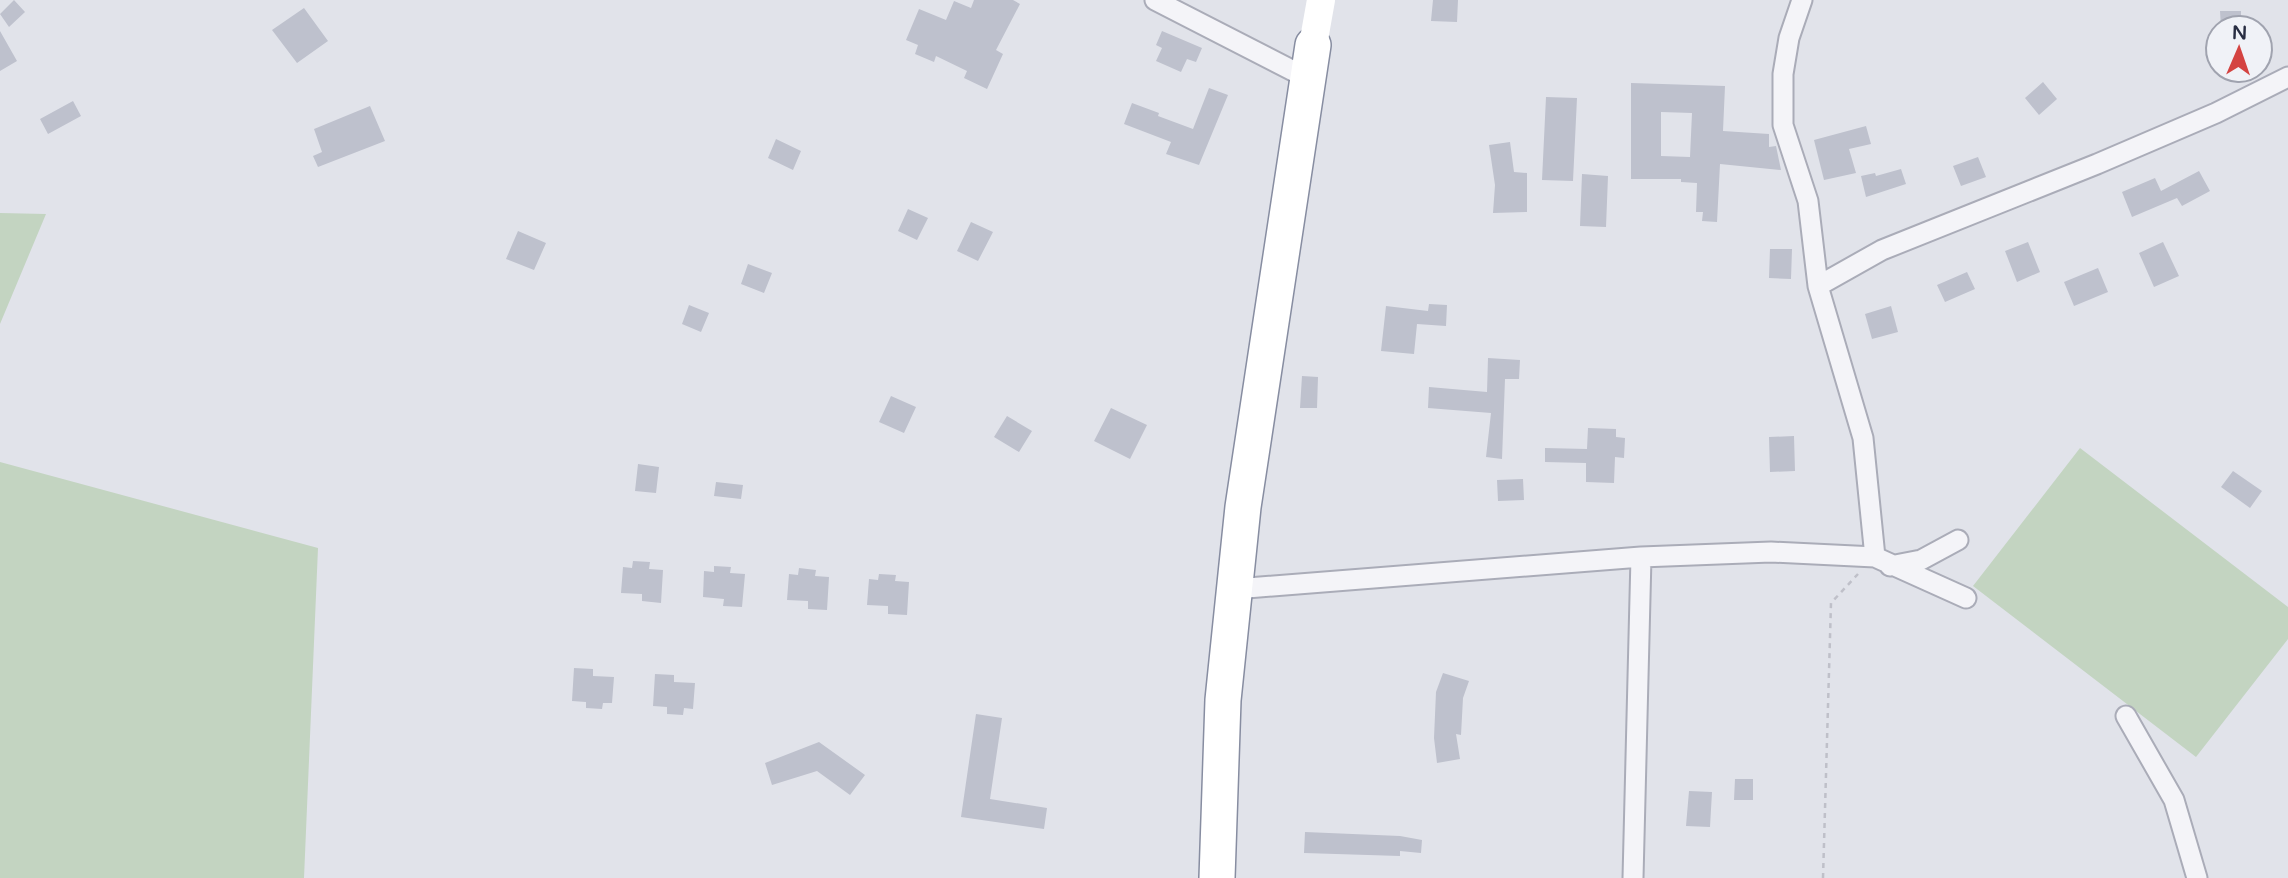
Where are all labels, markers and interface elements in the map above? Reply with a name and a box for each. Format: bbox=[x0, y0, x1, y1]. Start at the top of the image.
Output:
north arrow bbox=[2204, 14, 2274, 84]
text: N bbox=[2232, 22, 2248, 44]

